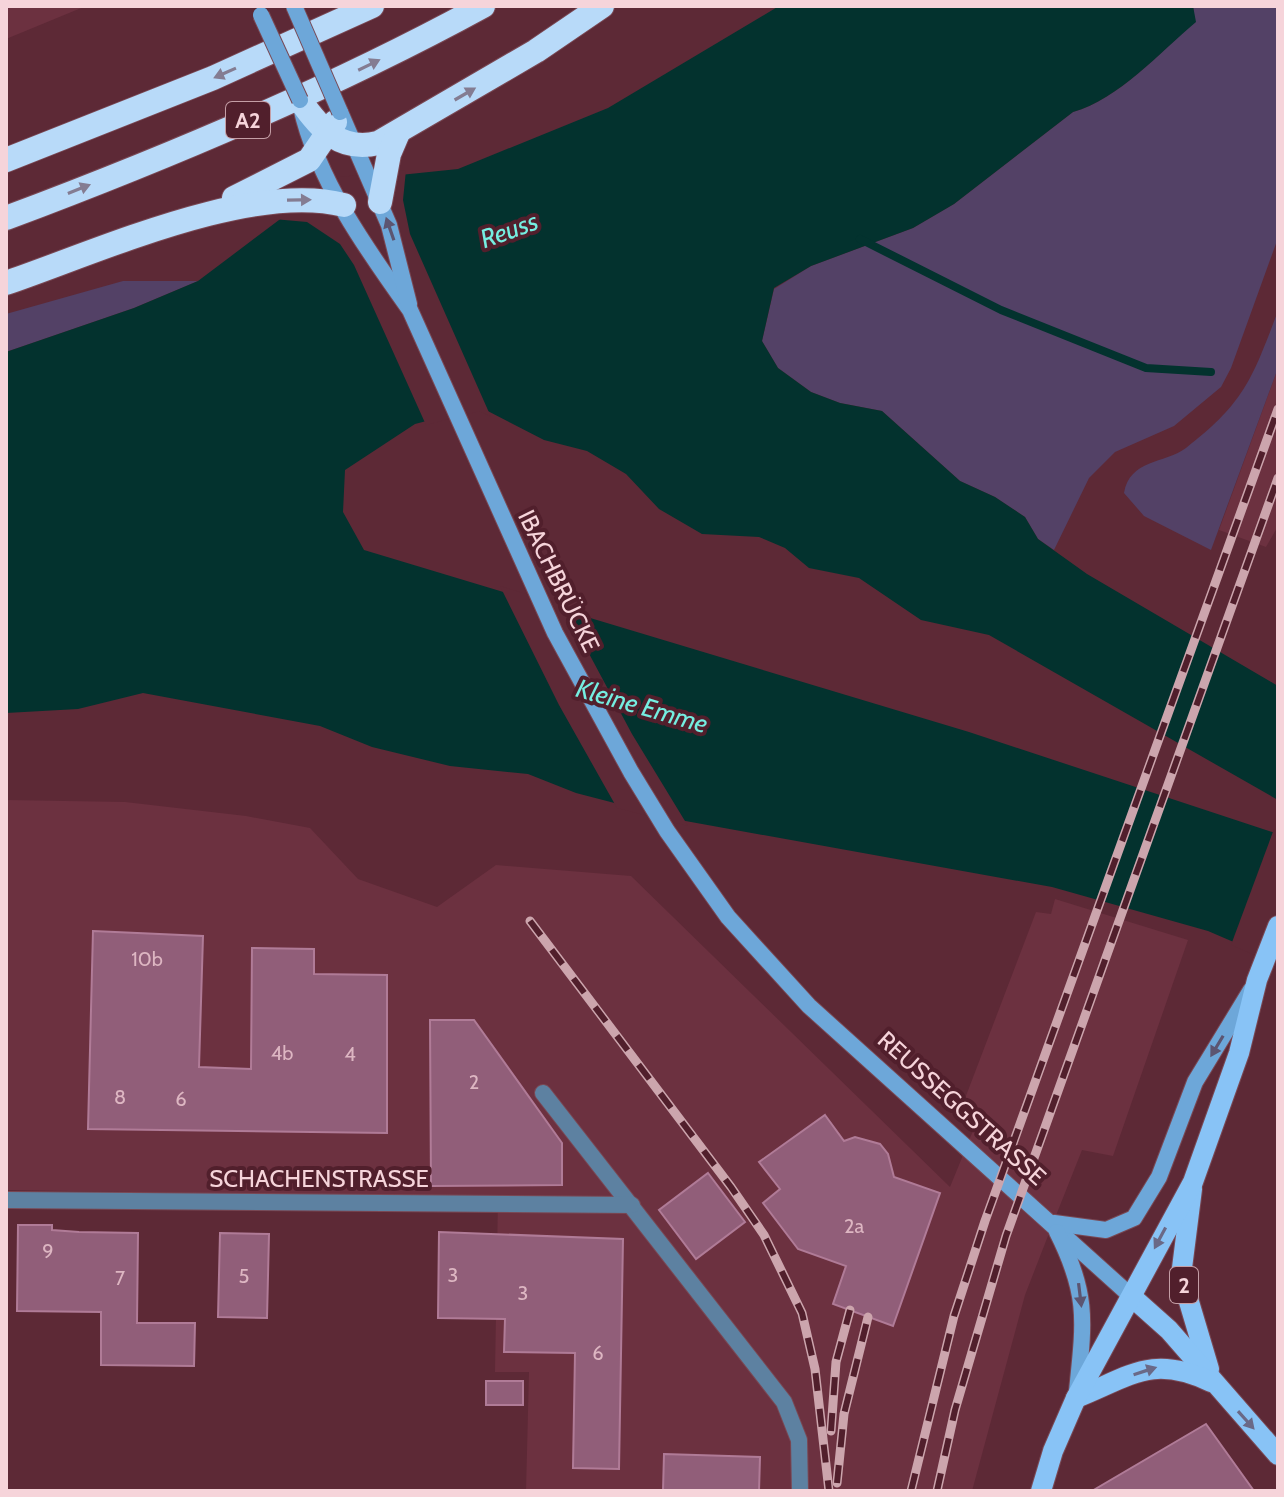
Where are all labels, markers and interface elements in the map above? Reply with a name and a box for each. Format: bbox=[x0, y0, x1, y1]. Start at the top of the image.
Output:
one-way arrow bbox=[358, 58, 381, 72]
one-way arrow bbox=[213, 66, 236, 79]
one-way arrow bbox=[454, 87, 476, 101]
road number: A2 bbox=[226, 102, 270, 138]
one-way arrow bbox=[67, 182, 91, 195]
one-way arrow bbox=[287, 193, 312, 206]
water label: Reuss bbox=[476, 205, 542, 255]
one-way arrow bbox=[383, 217, 395, 241]
street label: IBACHBRÜCKE bbox=[512, 505, 606, 657]
water label: Kleine Emme bbox=[573, 672, 711, 740]
house number: 10b bbox=[131, 947, 163, 971]
street label: REUSSEGGSTRASSE bbox=[872, 1025, 1052, 1191]
one-way arrow bbox=[1210, 1035, 1224, 1057]
house number: 4b bbox=[271, 1041, 293, 1065]
house number: 4 bbox=[344, 1042, 356, 1066]
house number: 2 bbox=[469, 1070, 479, 1094]
house number: 8 bbox=[114, 1085, 126, 1109]
house number: 6 bbox=[175, 1087, 187, 1111]
street label: SCHACHENSTRASSE bbox=[209, 1164, 429, 1193]
house number: 2a bbox=[844, 1214, 864, 1238]
one-way arrow bbox=[1154, 1227, 1167, 1250]
house number: 9 bbox=[42, 1239, 54, 1263]
house number: 3 bbox=[448, 1263, 458, 1287]
house number: 5 bbox=[239, 1264, 249, 1288]
house number: 7 bbox=[115, 1266, 125, 1290]
road number: 2 bbox=[1170, 1267, 1198, 1303]
house number: 3 bbox=[518, 1281, 528, 1305]
one-way arrow bbox=[1074, 1283, 1087, 1308]
house number: 6 bbox=[592, 1341, 604, 1365]
one-way arrow bbox=[1133, 1364, 1157, 1377]
one-way arrow bbox=[1237, 1410, 1255, 1429]

